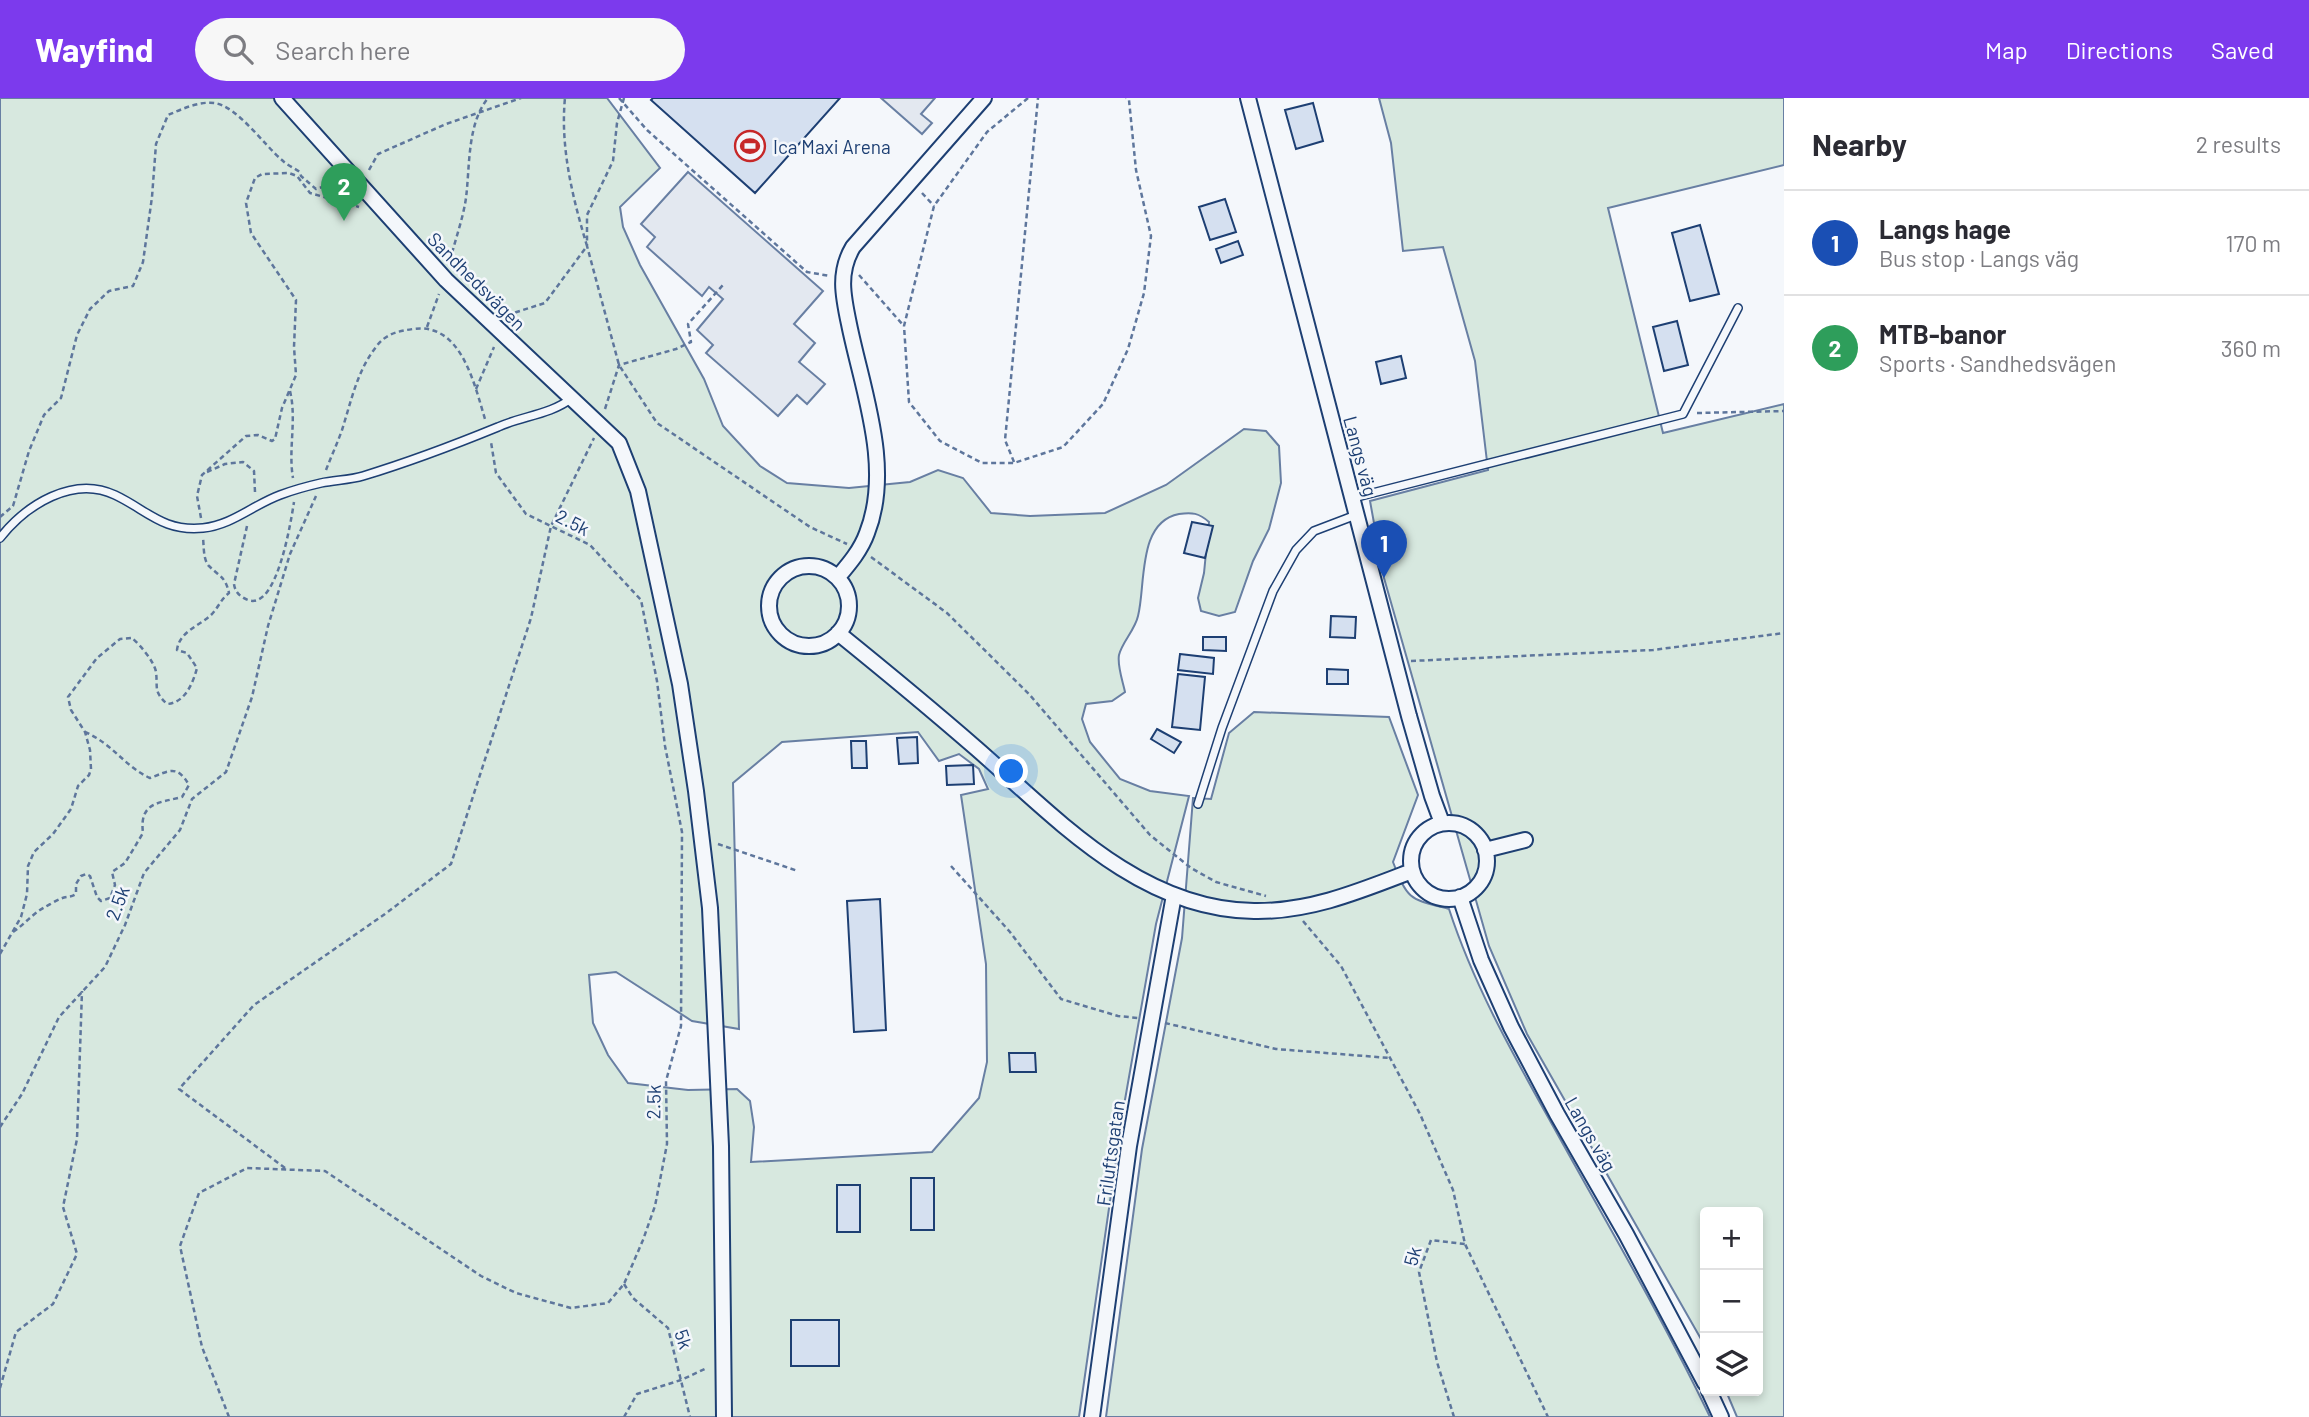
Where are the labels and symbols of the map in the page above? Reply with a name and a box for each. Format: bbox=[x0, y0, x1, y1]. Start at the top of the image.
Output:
sports icon: Ica Maxi Arena bbox=[733, 129, 767, 163]
place label: Ica Maxi Arena bbox=[773, 135, 891, 158]
pin: 2 bbox=[321, 163, 367, 221]
street label: Sandhedsvägen bbox=[423, 227, 531, 335]
street label: Langs väg bbox=[1339, 413, 1383, 499]
street label: 2.5k bbox=[552, 504, 594, 540]
pin: 1 bbox=[1361, 520, 1407, 578]
your location bbox=[994, 754, 1028, 788]
street label: 2.5k bbox=[100, 883, 134, 923]
street label: 2.5k bbox=[641, 1084, 665, 1120]
street label: Langs väg bbox=[1560, 1093, 1622, 1175]
street label: Friluftsgatan bbox=[1091, 1099, 1129, 1207]
street label: 5k bbox=[1398, 1244, 1426, 1268]
street label: 5k bbox=[670, 1326, 698, 1352]

